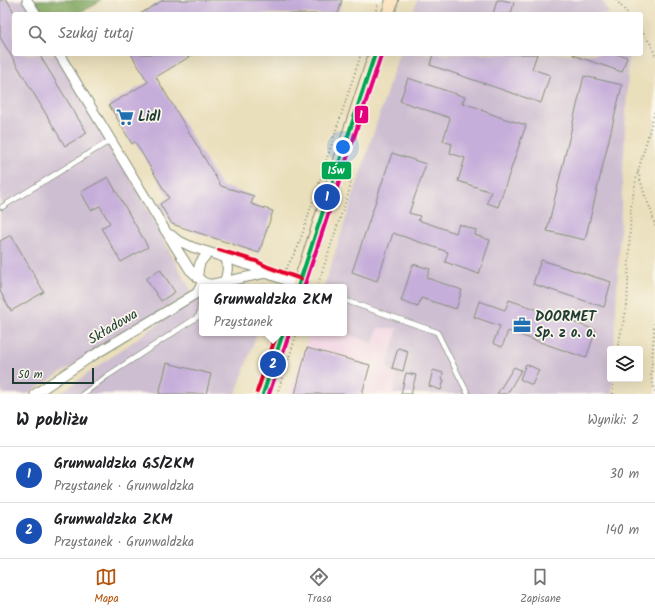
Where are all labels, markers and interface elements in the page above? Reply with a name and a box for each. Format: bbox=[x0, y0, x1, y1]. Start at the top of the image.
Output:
search box bbox=[12, 12, 643, 56]
text: Szukaj tutaj bbox=[58, 22, 133, 46]
icon: search bbox=[26, 23, 48, 45]
line badge: 1 bbox=[354, 105, 369, 124]
place label: Lidl bbox=[138, 106, 161, 128]
text: 1 bbox=[359, 106, 363, 124]
supermarket icon: Lidl bbox=[115, 107, 135, 127]
your location bbox=[333, 137, 353, 157]
line badge: 1Św bbox=[321, 161, 352, 180]
text: 1Św bbox=[327, 162, 345, 180]
pin: 1 bbox=[314, 182, 340, 212]
popup bbox=[199, 284, 347, 336]
text: Grunwaldzka ZKM bbox=[214, 288, 332, 312]
street label: Składowa bbox=[84, 303, 142, 351]
place label: DOORMET Sp. z o. o. bbox=[535, 306, 597, 344]
text: Przystanek bbox=[214, 312, 273, 333]
office icon: DOORMET Sp. z o. o. bbox=[512, 315, 532, 335]
map controls bbox=[607, 346, 643, 382]
button: layers bbox=[607, 346, 643, 382]
pin: 2 bbox=[260, 349, 286, 379]
scale bar bbox=[12, 366, 94, 385]
text: 50 m bbox=[18, 366, 43, 384]
text: W pobliżu bbox=[16, 407, 87, 434]
text: Wyniki: 2 bbox=[588, 410, 639, 431]
text: Grunwaldzka GS/ZKM bbox=[54, 452, 194, 476]
text: 1 bbox=[27, 464, 31, 485]
text: 30 m bbox=[610, 464, 639, 485]
text: Przystanek · Grunwaldzka bbox=[54, 476, 194, 497]
text: Grunwaldzka ZKM bbox=[54, 508, 172, 532]
text: 2 bbox=[25, 520, 33, 541]
text: 140 m bbox=[606, 520, 639, 541]
text: Przystanek · Grunwaldzka bbox=[54, 532, 194, 553]
tab: Mapa bbox=[94, 566, 119, 608]
tab: Trasa bbox=[307, 566, 332, 608]
tab: Zapisane bbox=[520, 566, 561, 608]

